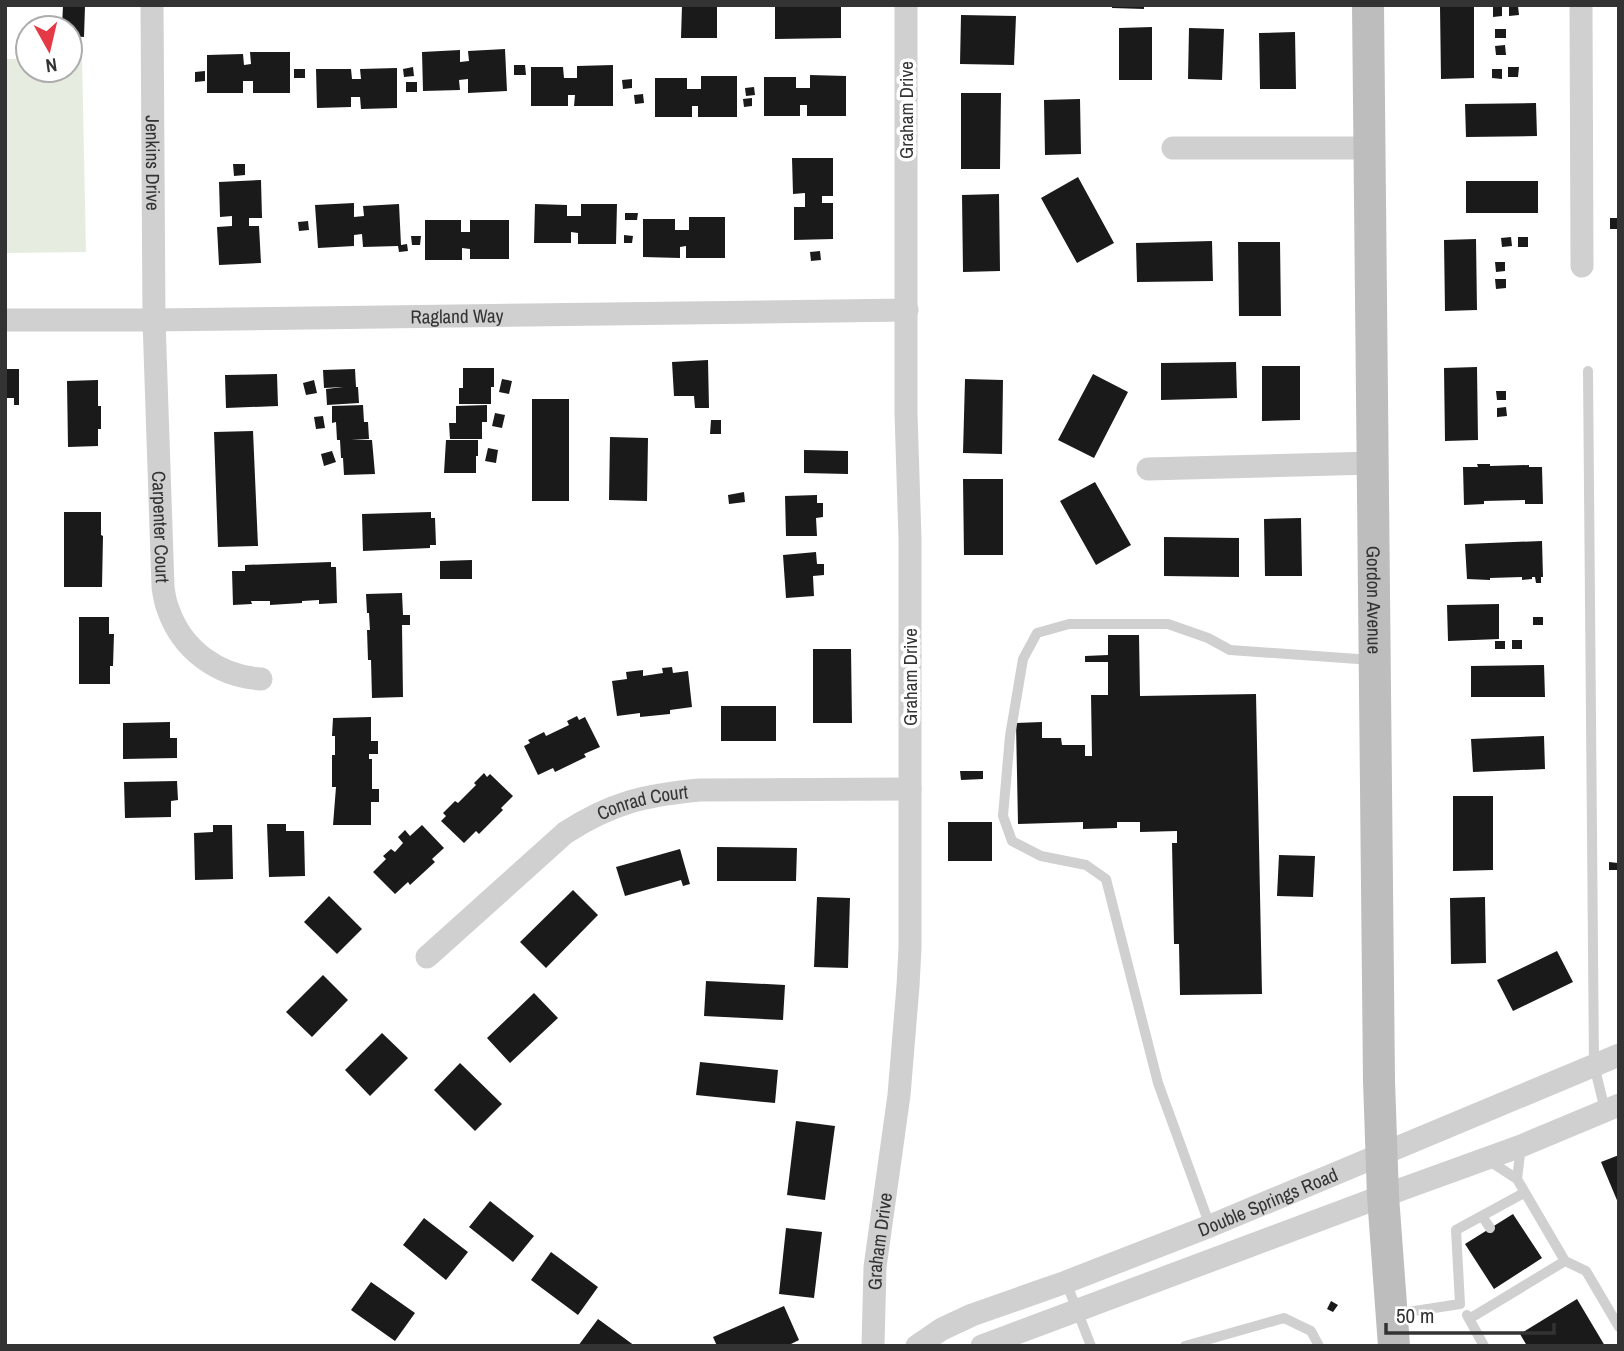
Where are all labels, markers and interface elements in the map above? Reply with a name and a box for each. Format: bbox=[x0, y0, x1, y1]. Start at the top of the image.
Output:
north arrow bbox=[14, 14, 84, 84]
text: N bbox=[44, 52, 59, 79]
street label: Graham Drive bbox=[893, 61, 919, 159]
street label: Jenkins Drive bbox=[140, 115, 166, 211]
street label: Ragland Way bbox=[410, 302, 504, 330]
street label: Carpenter Court bbox=[146, 471, 176, 584]
street label: Gordon Avenue bbox=[1361, 546, 1388, 654]
street label: Graham Drive bbox=[897, 628, 923, 726]
street label: Conrad Court bbox=[592, 778, 690, 826]
street label: Double Springs Road bbox=[1194, 1161, 1341, 1242]
street label: Graham Drive bbox=[861, 1191, 898, 1290]
scale bar bbox=[1386, 1292, 1554, 1336]
text: 50 m bbox=[1396, 1301, 1434, 1330]

